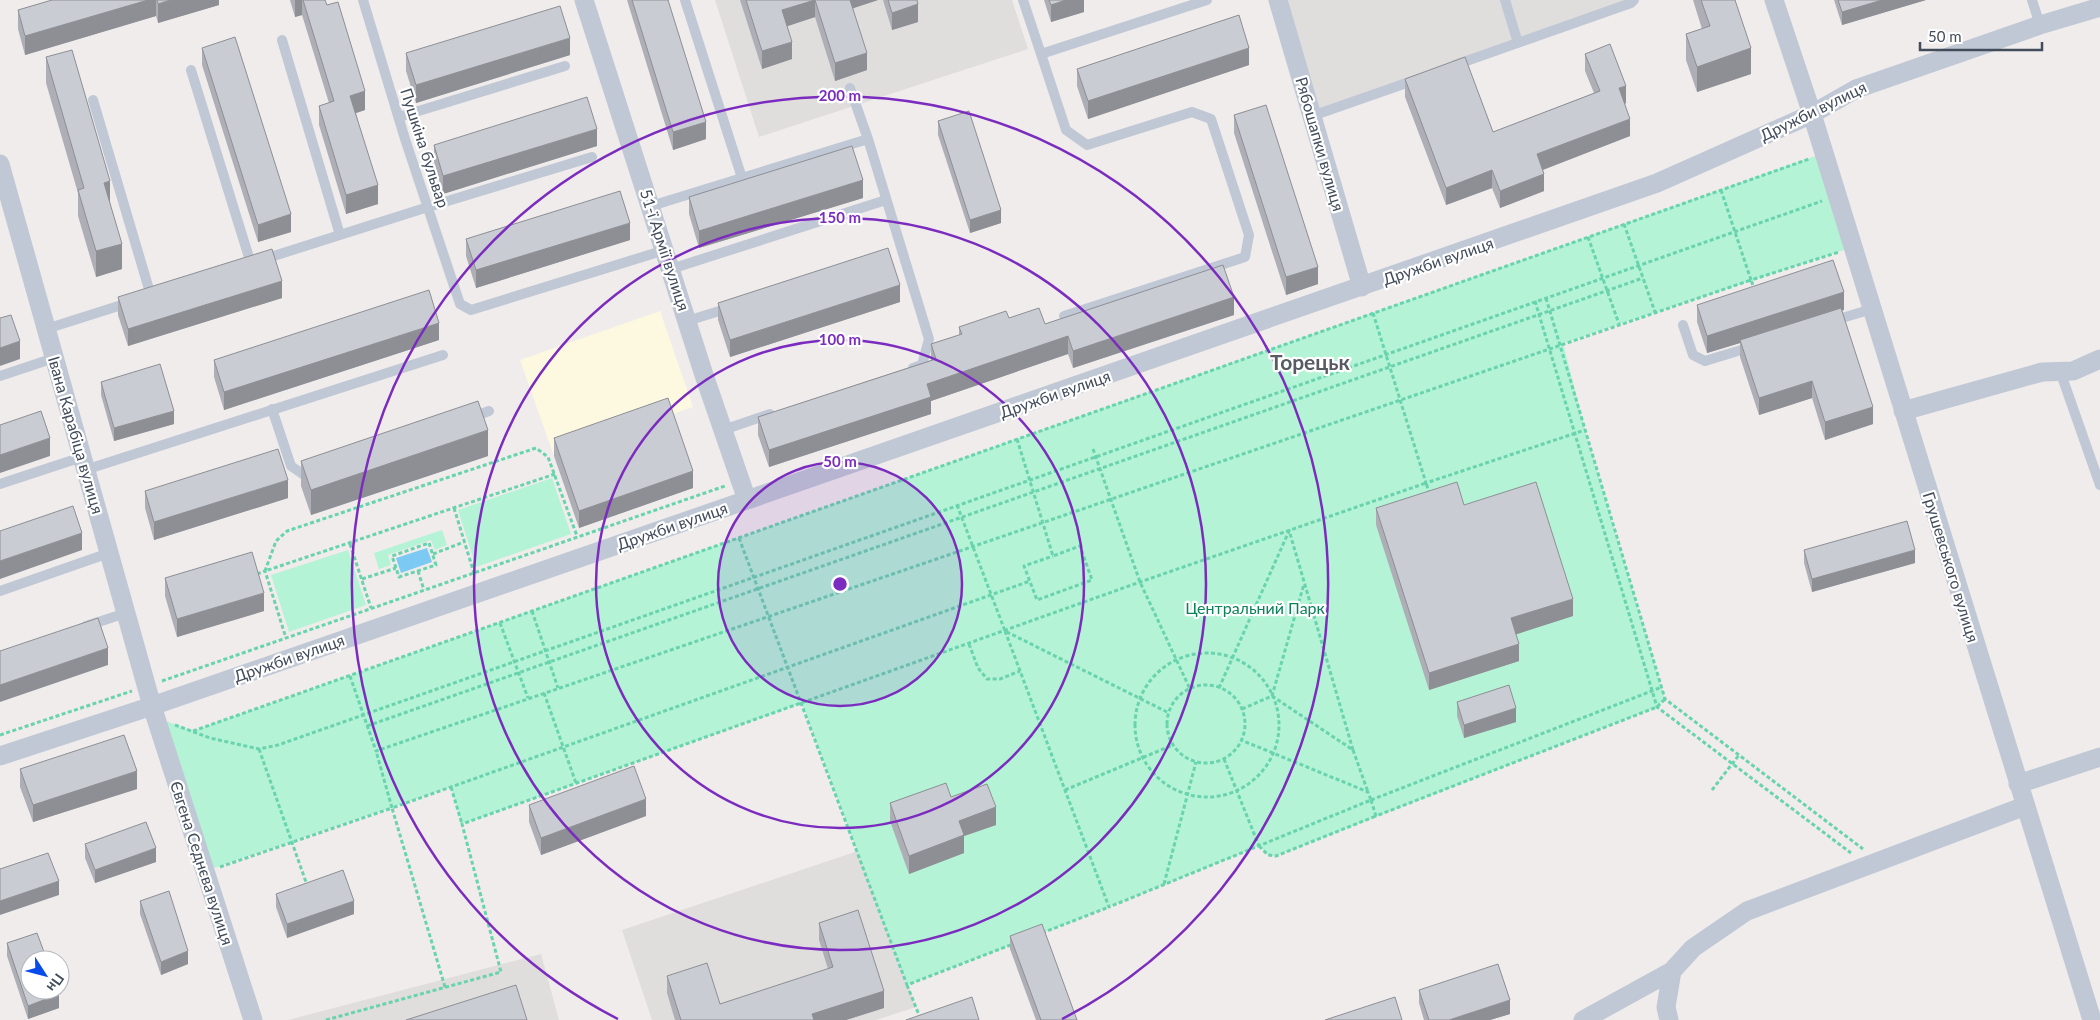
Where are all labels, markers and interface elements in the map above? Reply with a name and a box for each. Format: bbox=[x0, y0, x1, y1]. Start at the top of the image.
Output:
scale bar bbox=[1920, 20, 2042, 52]
text: 50 m bbox=[1928, 27, 1962, 45]
street label: Рябошапки вулиця bbox=[1292, 75, 1349, 213]
street label: Дружби вулиця bbox=[1757, 77, 1869, 145]
street label: Пушкіна бульвар bbox=[397, 86, 454, 210]
text: 200 m bbox=[819, 86, 861, 104]
street label: 51-ї Армії вулиця bbox=[637, 187, 694, 313]
text: 150 m bbox=[819, 208, 861, 226]
street label: Дружби вулиця bbox=[1380, 233, 1496, 288]
text: 100 m bbox=[819, 330, 861, 348]
district label: Торецьк bbox=[1270, 349, 1351, 374]
street label: Івана Карабіца вулиця bbox=[45, 354, 108, 516]
street label: Дружби вулиця bbox=[997, 366, 1113, 421]
text: 50 m bbox=[823, 452, 857, 470]
street label: Грушевського вулиця bbox=[1920, 489, 1983, 644]
street label: Дружби вулиця bbox=[614, 498, 730, 553]
centre of rings bbox=[831, 575, 849, 593]
park label: Центральний Парк bbox=[1185, 598, 1326, 617]
street label: Дружби вулиця bbox=[231, 630, 347, 685]
street label: Євгена Седнєва вулиця bbox=[167, 778, 238, 947]
north arrow bbox=[20, 950, 70, 1000]
text: Пн bbox=[44, 971, 68, 995]

